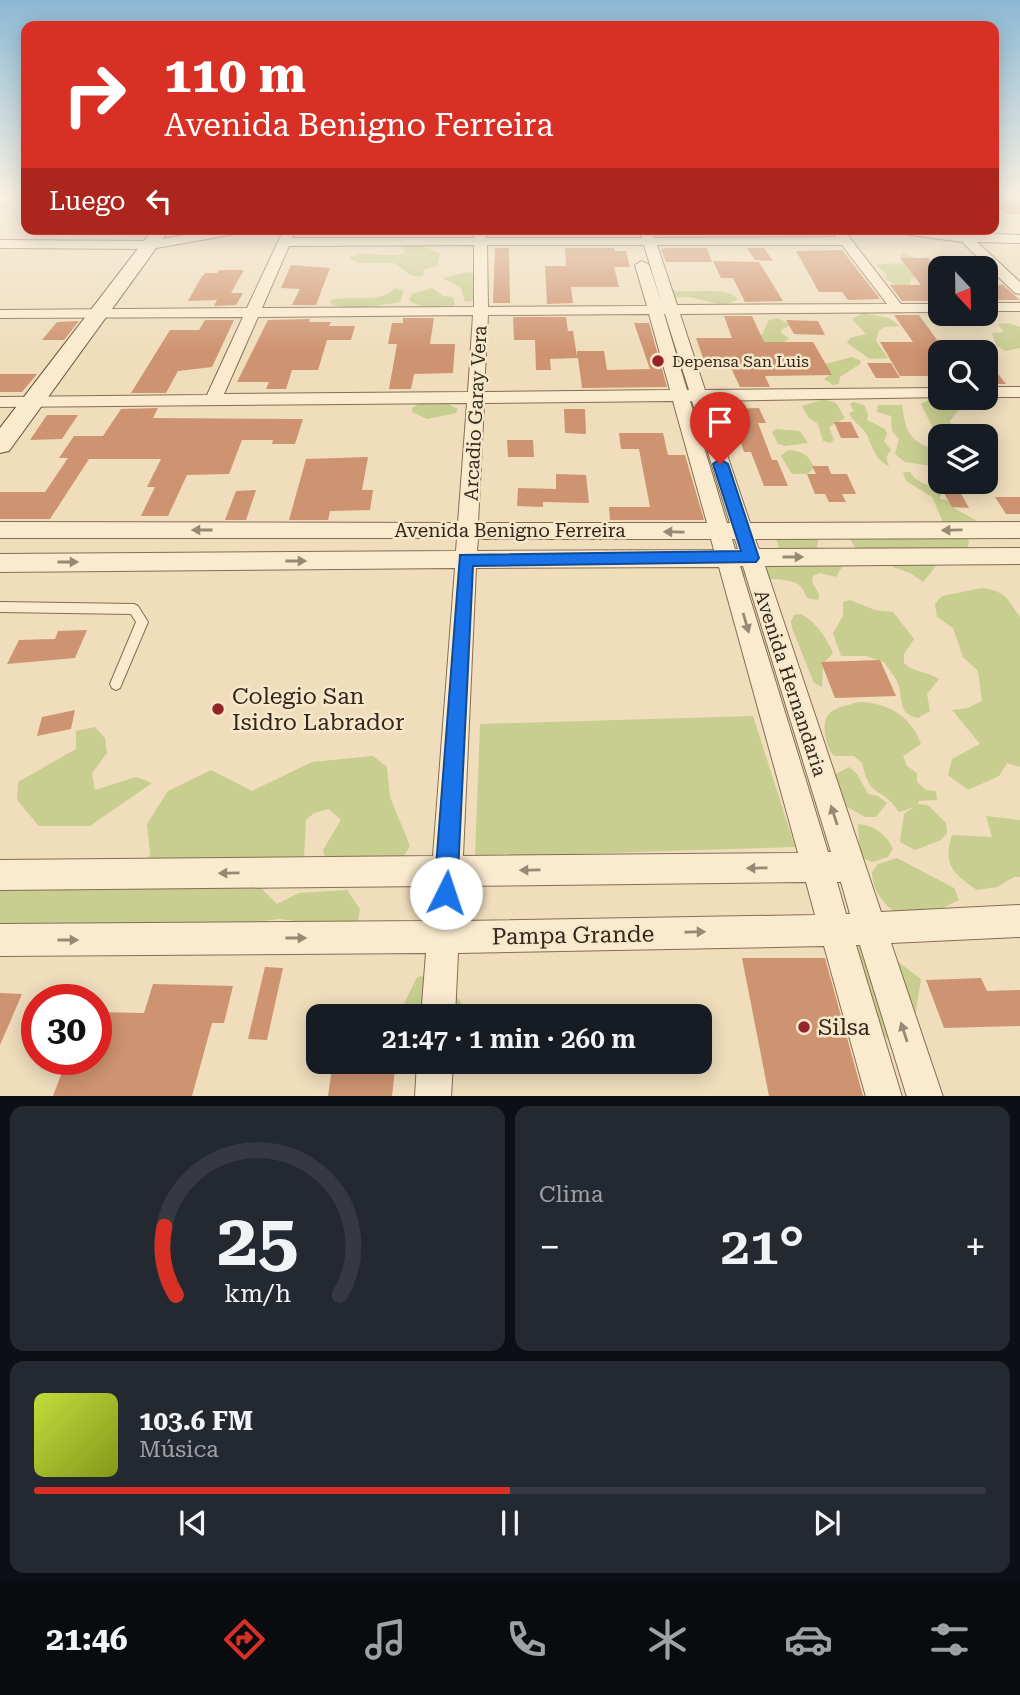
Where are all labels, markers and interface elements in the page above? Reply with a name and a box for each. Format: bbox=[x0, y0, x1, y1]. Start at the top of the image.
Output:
text: 110 m bbox=[164, 47, 306, 104]
icon: right bbox=[49, 49, 140, 140]
text: Avenida Benigno Ferreira bbox=[164, 106, 553, 144]
icon: left bbox=[140, 182, 178, 220]
text: Luego bbox=[49, 186, 126, 216]
north arrow bbox=[928, 256, 998, 326]
map controls bbox=[928, 256, 998, 494]
street label: Arcadio Garay Vera bbox=[459, 324, 492, 501]
button: search bbox=[928, 340, 998, 410]
place label: Depensa San Luis bbox=[672, 352, 809, 371]
marker: Depensa San Luis bbox=[650, 353, 666, 369]
pin bbox=[690, 392, 750, 464]
icon: arrive bbox=[701, 403, 739, 441]
button: layers bbox=[928, 424, 998, 494]
street label: Avenida Benigno Ferreira bbox=[394, 519, 626, 542]
one-way arrow bbox=[191, 524, 213, 536]
one-way arrow bbox=[941, 525, 963, 536]
one-way arrow bbox=[663, 526, 685, 538]
one-way arrow bbox=[782, 551, 804, 563]
one-way arrow bbox=[285, 555, 307, 567]
one-way arrow bbox=[57, 556, 79, 568]
street label: Avenida Hernandaria bbox=[750, 587, 832, 780]
one-way arrow bbox=[741, 613, 751, 634]
place label: Colegio San Isidro Labrador bbox=[232, 683, 404, 736]
marker: Colegio San Isidro Labrador bbox=[210, 701, 226, 717]
one-way arrow bbox=[828, 804, 838, 825]
position arrow bbox=[409, 856, 483, 930]
one-way arrow bbox=[746, 862, 768, 874]
one-way arrow bbox=[519, 864, 541, 876]
one-way arrow bbox=[218, 867, 240, 879]
street label: Pampa Grande bbox=[491, 921, 655, 950]
one-way arrow bbox=[684, 927, 706, 938]
one-way arrow bbox=[285, 932, 307, 944]
one-way arrow bbox=[57, 934, 79, 945]
speed limit sign: 30 bbox=[21, 984, 112, 1075]
place label: Silsa bbox=[818, 1014, 871, 1041]
marker: Silsa bbox=[796, 1019, 812, 1035]
one-way arrow bbox=[898, 1021, 908, 1042]
text: 21:47 · 1 min · 260 m bbox=[382, 1024, 636, 1054]
text: Clima bbox=[539, 1181, 603, 1208]
text: 25 bbox=[217, 1198, 298, 1283]
text: 21° bbox=[721, 1216, 804, 1277]
text: − bbox=[539, 1225, 560, 1269]
text: + bbox=[965, 1225, 986, 1269]
text: km/h bbox=[224, 1278, 291, 1307]
text: 103.6 FM bbox=[139, 1406, 253, 1436]
text: Música bbox=[139, 1436, 219, 1463]
icon: previous bbox=[174, 1504, 212, 1542]
icon: pause bbox=[491, 1504, 529, 1542]
icon: next bbox=[808, 1504, 846, 1542]
icon: directions bbox=[220, 1615, 269, 1664]
icon: music bbox=[361, 1615, 410, 1664]
icon: phone bbox=[502, 1615, 551, 1664]
icon: climate bbox=[643, 1615, 692, 1664]
icon: car bbox=[784, 1615, 833, 1664]
icon: filters bbox=[925, 1615, 974, 1664]
text: 21:46 bbox=[46, 1620, 128, 1658]

